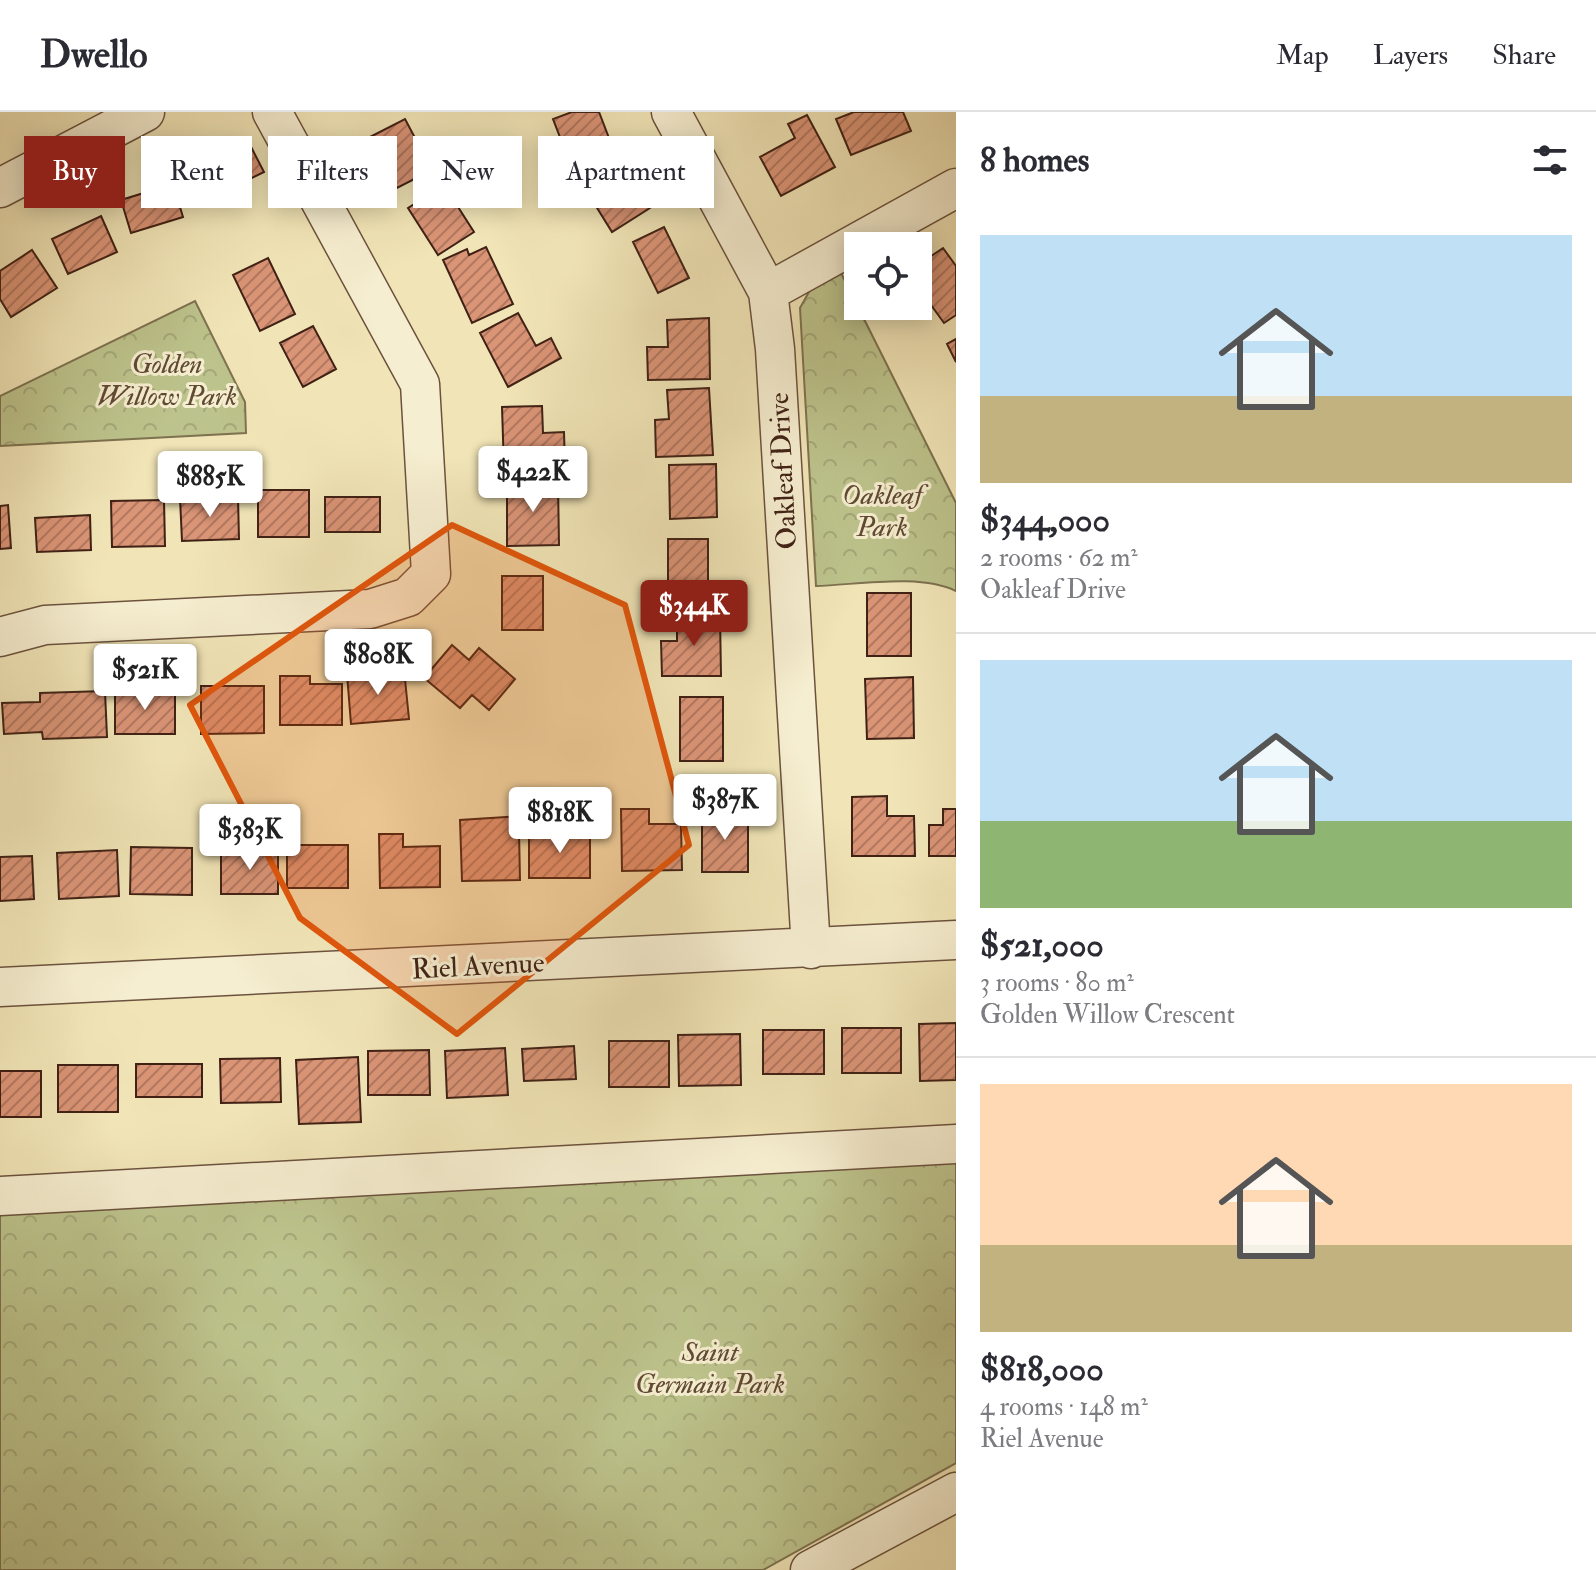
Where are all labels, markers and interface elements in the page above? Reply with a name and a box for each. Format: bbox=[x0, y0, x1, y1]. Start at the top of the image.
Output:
text: Dwello bbox=[40, 31, 148, 79]
text: Map bbox=[1276, 38, 1329, 73]
text: Layers bbox=[1373, 38, 1448, 73]
text: Share bbox=[1492, 38, 1556, 73]
chip: Buy bbox=[24, 136, 125, 208]
chip: Rent bbox=[141, 136, 252, 208]
chip: Filters bbox=[268, 136, 397, 208]
chip: New bbox=[413, 136, 522, 208]
chip: Apartment bbox=[538, 136, 714, 208]
icon: filters bbox=[1528, 138, 1572, 182]
text: 8 homes bbox=[980, 139, 1089, 182]
map controls bbox=[844, 232, 932, 320]
button: locate bbox=[844, 232, 932, 320]
icon: home bbox=[1204, 287, 1348, 431]
park label: Golden Willow Park bbox=[97, 347, 237, 414]
street label: Oakleaf Drive bbox=[762, 391, 805, 550]
pin: $422K bbox=[477, 446, 589, 514]
pin: $885K bbox=[154, 451, 266, 519]
text: $422K bbox=[496, 456, 570, 488]
text: $885K bbox=[176, 461, 244, 493]
park label: Oakleaf Park bbox=[842, 478, 929, 545]
text: $344,000 bbox=[980, 499, 1110, 542]
text: 2 rooms · 62 m² bbox=[980, 542, 1138, 574]
text: Oakleaf Drive bbox=[980, 574, 1126, 606]
pin: $344K bbox=[638, 580, 750, 648]
text: $344K bbox=[659, 590, 729, 622]
pin: $808K bbox=[322, 629, 434, 697]
text: $808K bbox=[343, 639, 413, 671]
pin: $521K bbox=[89, 644, 201, 712]
text: $521K bbox=[112, 654, 178, 686]
icon: home bbox=[1204, 712, 1348, 856]
pin: $387K bbox=[669, 774, 781, 842]
text: $387K bbox=[691, 784, 759, 816]
pin: $818K bbox=[504, 787, 616, 855]
text: $818K bbox=[527, 797, 593, 829]
pin: $383K bbox=[194, 804, 306, 872]
text: $383K bbox=[217, 814, 283, 846]
text: $521,000 bbox=[980, 924, 1104, 967]
street label: Riel Avenue bbox=[411, 946, 546, 987]
text: 3 rooms · 80 m² bbox=[980, 967, 1134, 999]
text: Golden Willow Crescent bbox=[980, 999, 1235, 1031]
icon: home bbox=[1204, 1136, 1348, 1280]
park label: Saint Germain Park bbox=[635, 1335, 785, 1402]
text: $818,000 bbox=[980, 1348, 1104, 1391]
text: 4 rooms · 148 m² bbox=[980, 1391, 1148, 1423]
text: Riel Avenue bbox=[980, 1423, 1104, 1455]

